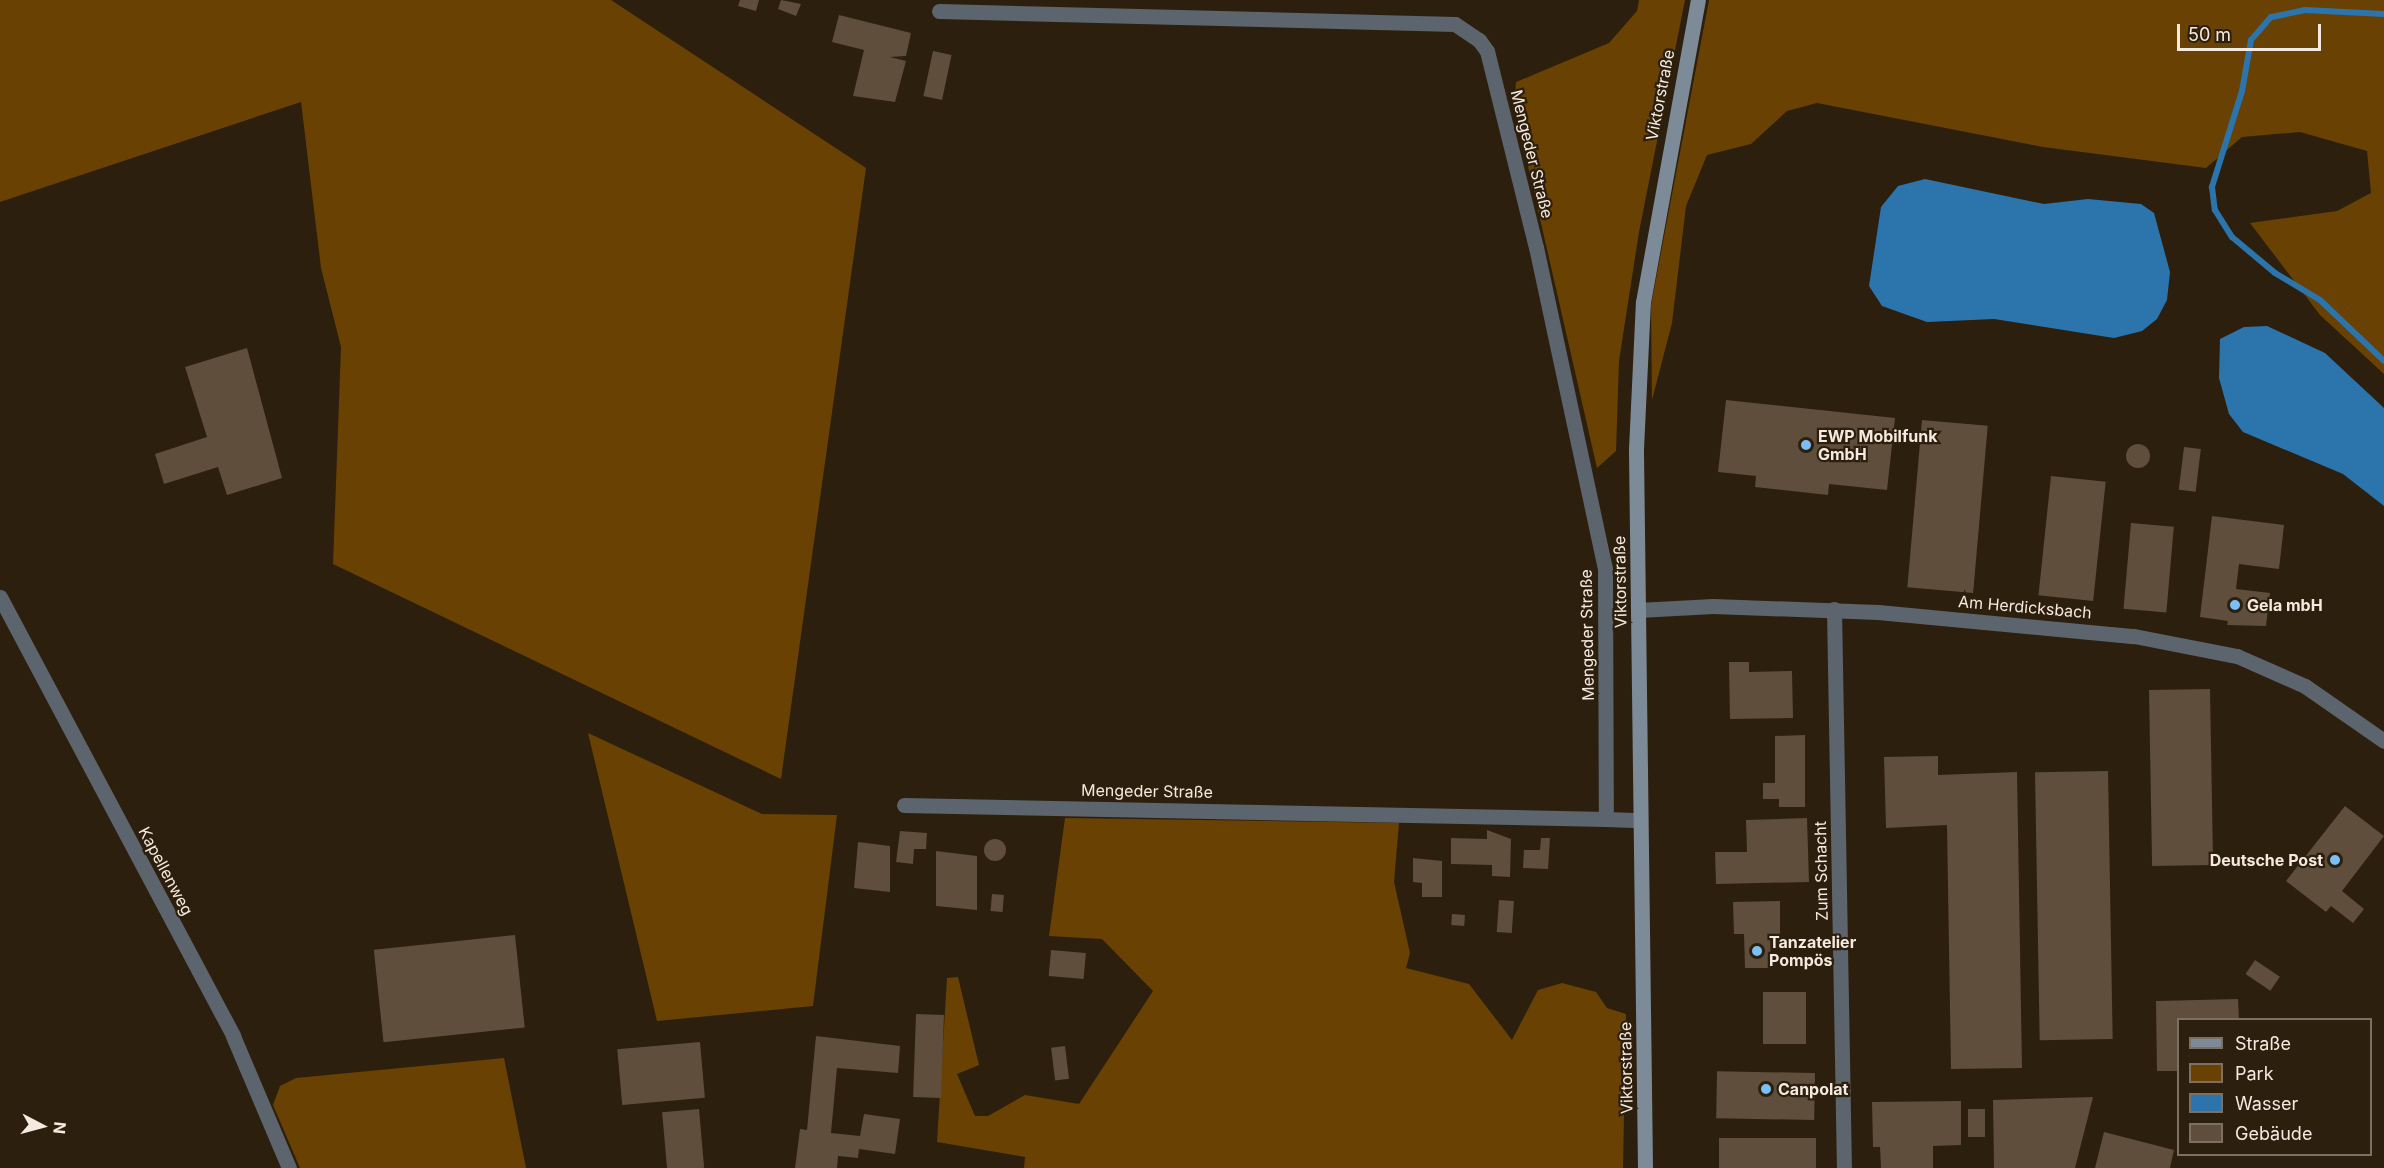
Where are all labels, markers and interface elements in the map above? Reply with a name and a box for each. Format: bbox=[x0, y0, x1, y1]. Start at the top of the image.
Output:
scale bar bbox=[2180, 12, 2324, 50]
text: 50 m bbox=[2188, 24, 2231, 45]
street label: Viktorstraße bbox=[1642, 48, 1678, 142]
street label: Mengeder Straße bbox=[1507, 88, 1557, 220]
place label: EWP Mobilfunk GmbH bbox=[1818, 426, 1938, 464]
marker: EWP Mobilfunk GmbH bbox=[1799, 438, 1813, 452]
street label: Viktorstraße bbox=[1610, 536, 1630, 628]
street label: Mengeder Straße bbox=[1576, 569, 1598, 701]
street label: Am Herdicksbach bbox=[1957, 592, 2093, 622]
place label: Gela mbH bbox=[2247, 595, 2323, 615]
marker: Gela mbH bbox=[2228, 598, 2242, 612]
street label: Mengeder Straße bbox=[1081, 780, 1213, 802]
street label: Zum Schacht bbox=[1811, 821, 1831, 921]
street label: Kapellenweg bbox=[135, 824, 197, 918]
place label: Deutsche Post bbox=[2210, 850, 2323, 870]
marker: Deutsche Post bbox=[2328, 853, 2342, 867]
place label: Tanzatelier Pompös bbox=[1769, 932, 1856, 970]
marker: Tanzatelier Pompös bbox=[1750, 944, 1764, 958]
legend bbox=[2177, 1018, 2372, 1156]
street label: Viktorstraße bbox=[1616, 1022, 1636, 1114]
text: Straße bbox=[2235, 1033, 2291, 1054]
text: Park bbox=[2235, 1063, 2274, 1084]
place label: Canpolat bbox=[1778, 1079, 1848, 1099]
marker: Canpolat bbox=[1759, 1082, 1773, 1096]
text: Wasser bbox=[2235, 1093, 2298, 1114]
north arrow bbox=[12, 1096, 72, 1156]
text: N bbox=[49, 1121, 70, 1135]
text: Gebäude bbox=[2235, 1123, 2312, 1144]

